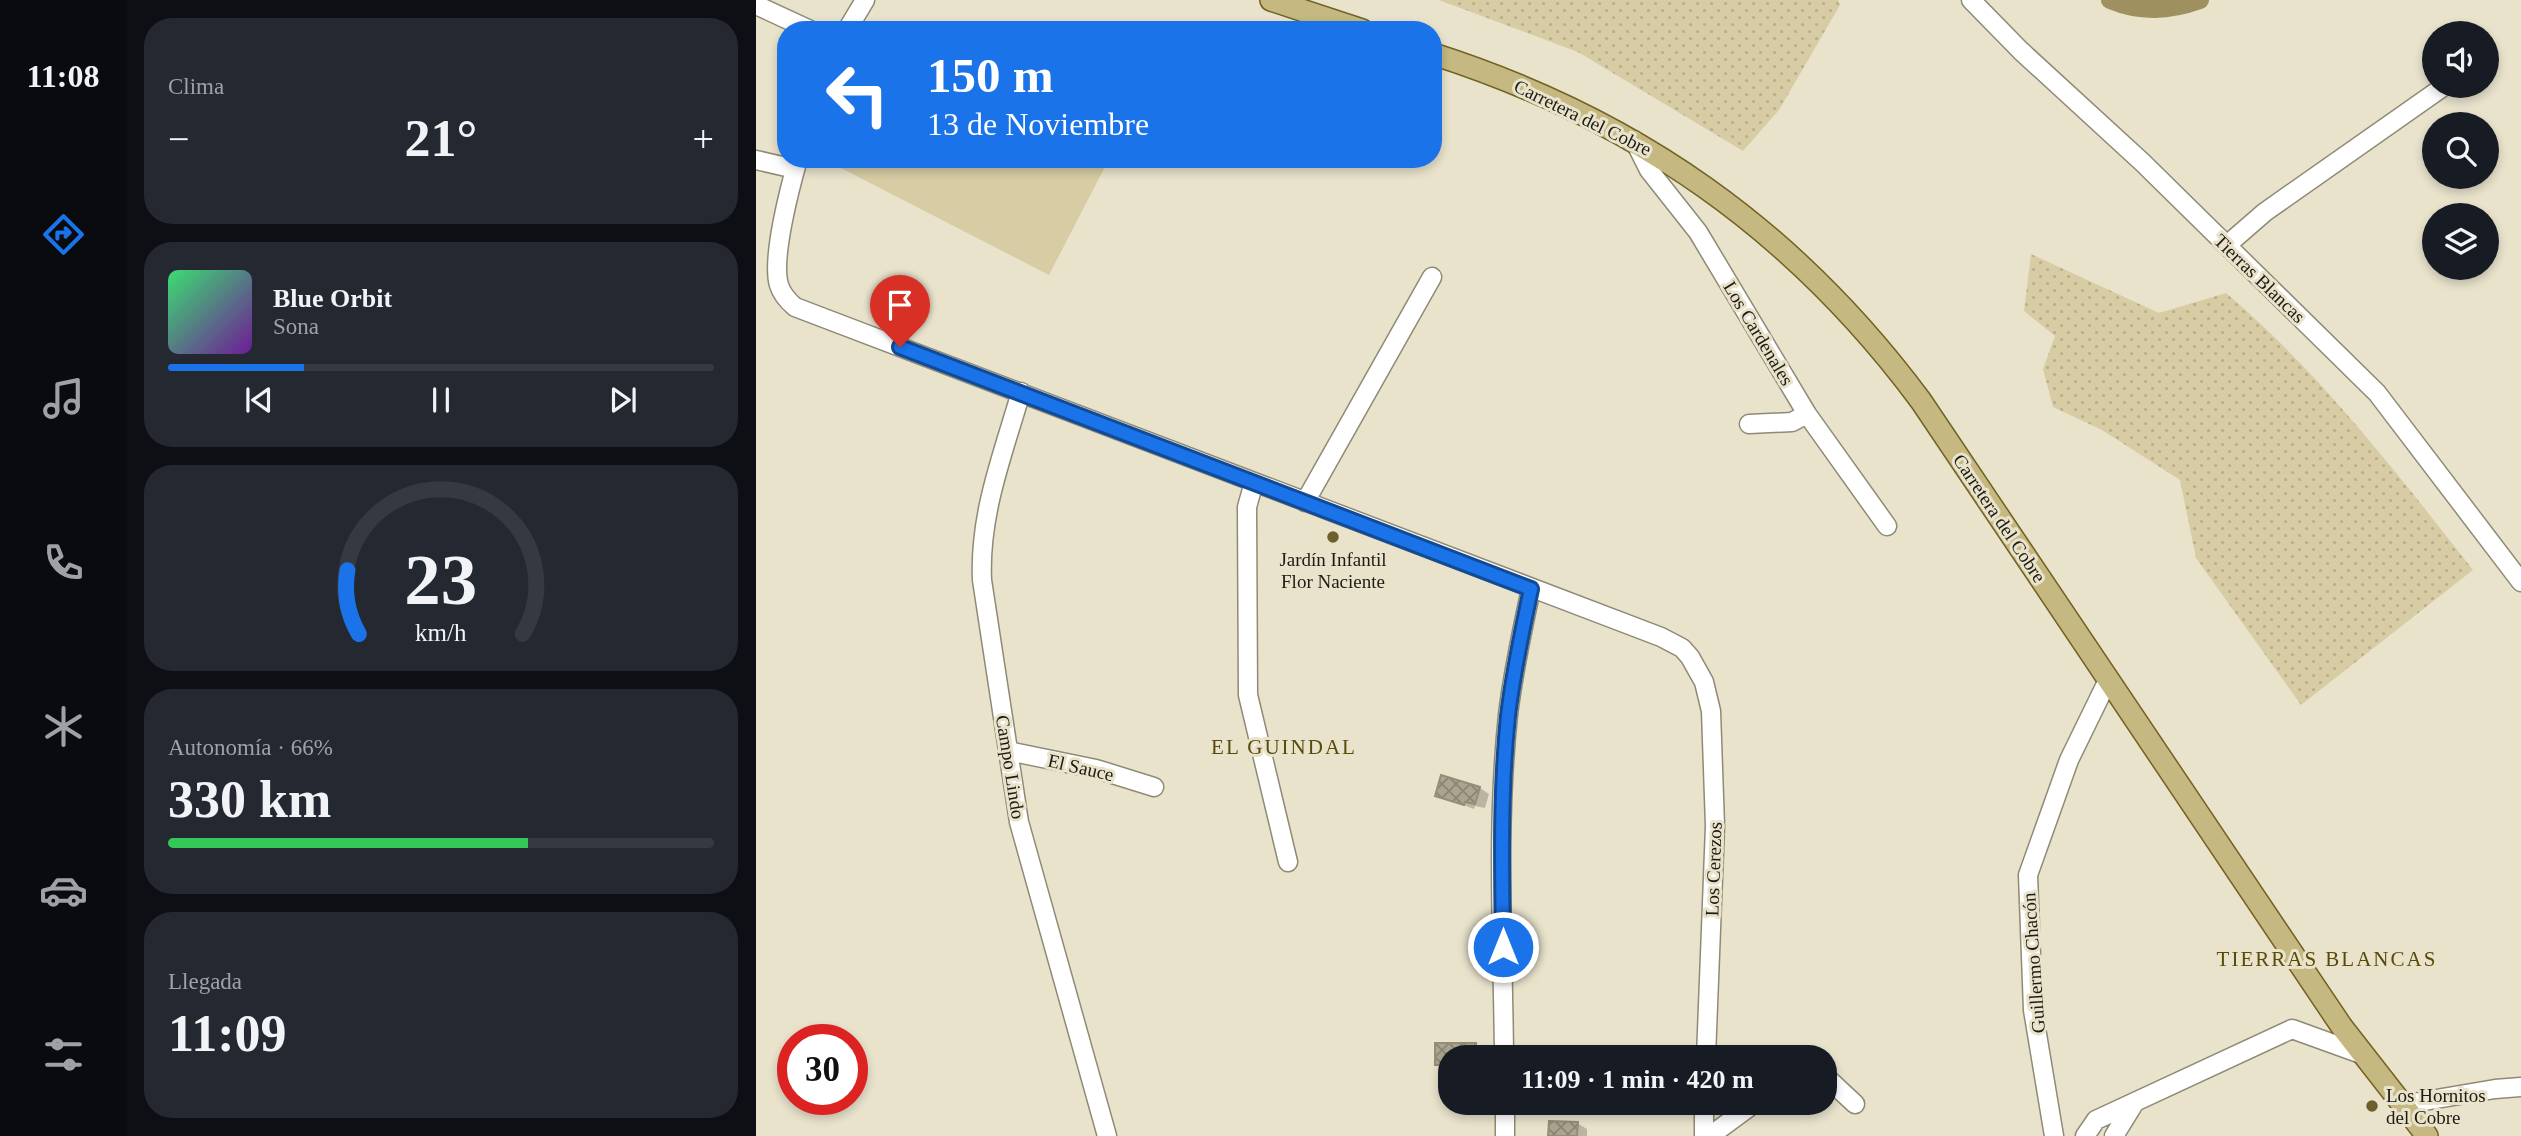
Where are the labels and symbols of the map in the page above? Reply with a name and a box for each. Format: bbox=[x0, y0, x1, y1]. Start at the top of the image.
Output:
street label: Carretera del Cobre bbox=[1511, 75, 1655, 160]
street label: Tierras Blancas bbox=[2210, 230, 2309, 327]
pin bbox=[870, 275, 930, 347]
street label: Los Cardenales bbox=[1719, 277, 1798, 389]
street label: Carretera del Cobre bbox=[1949, 450, 2050, 586]
marker: Jardín Infantil Flor Naciente bbox=[1325, 529, 1341, 545]
place label: Jardín Infantil Flor Naciente bbox=[1279, 549, 1387, 592]
street label: Campo Lindo bbox=[992, 714, 1029, 821]
district label: EL GUINDAL bbox=[1211, 735, 1357, 759]
street label: El Sauce bbox=[1046, 750, 1116, 785]
street label: Los Cerezos bbox=[1701, 821, 1726, 917]
street label: Guillermo Chacón bbox=[2018, 891, 2049, 1034]
position arrow bbox=[1466, 910, 1540, 984]
district label: TIERRAS BLANCAS bbox=[2217, 947, 2437, 971]
speed limit sign: 30 bbox=[777, 1024, 868, 1115]
place label: Los Hornitos del Cobre bbox=[2386, 1085, 2486, 1128]
marker: Los Hornitos del Cobre bbox=[2364, 1098, 2380, 1114]

